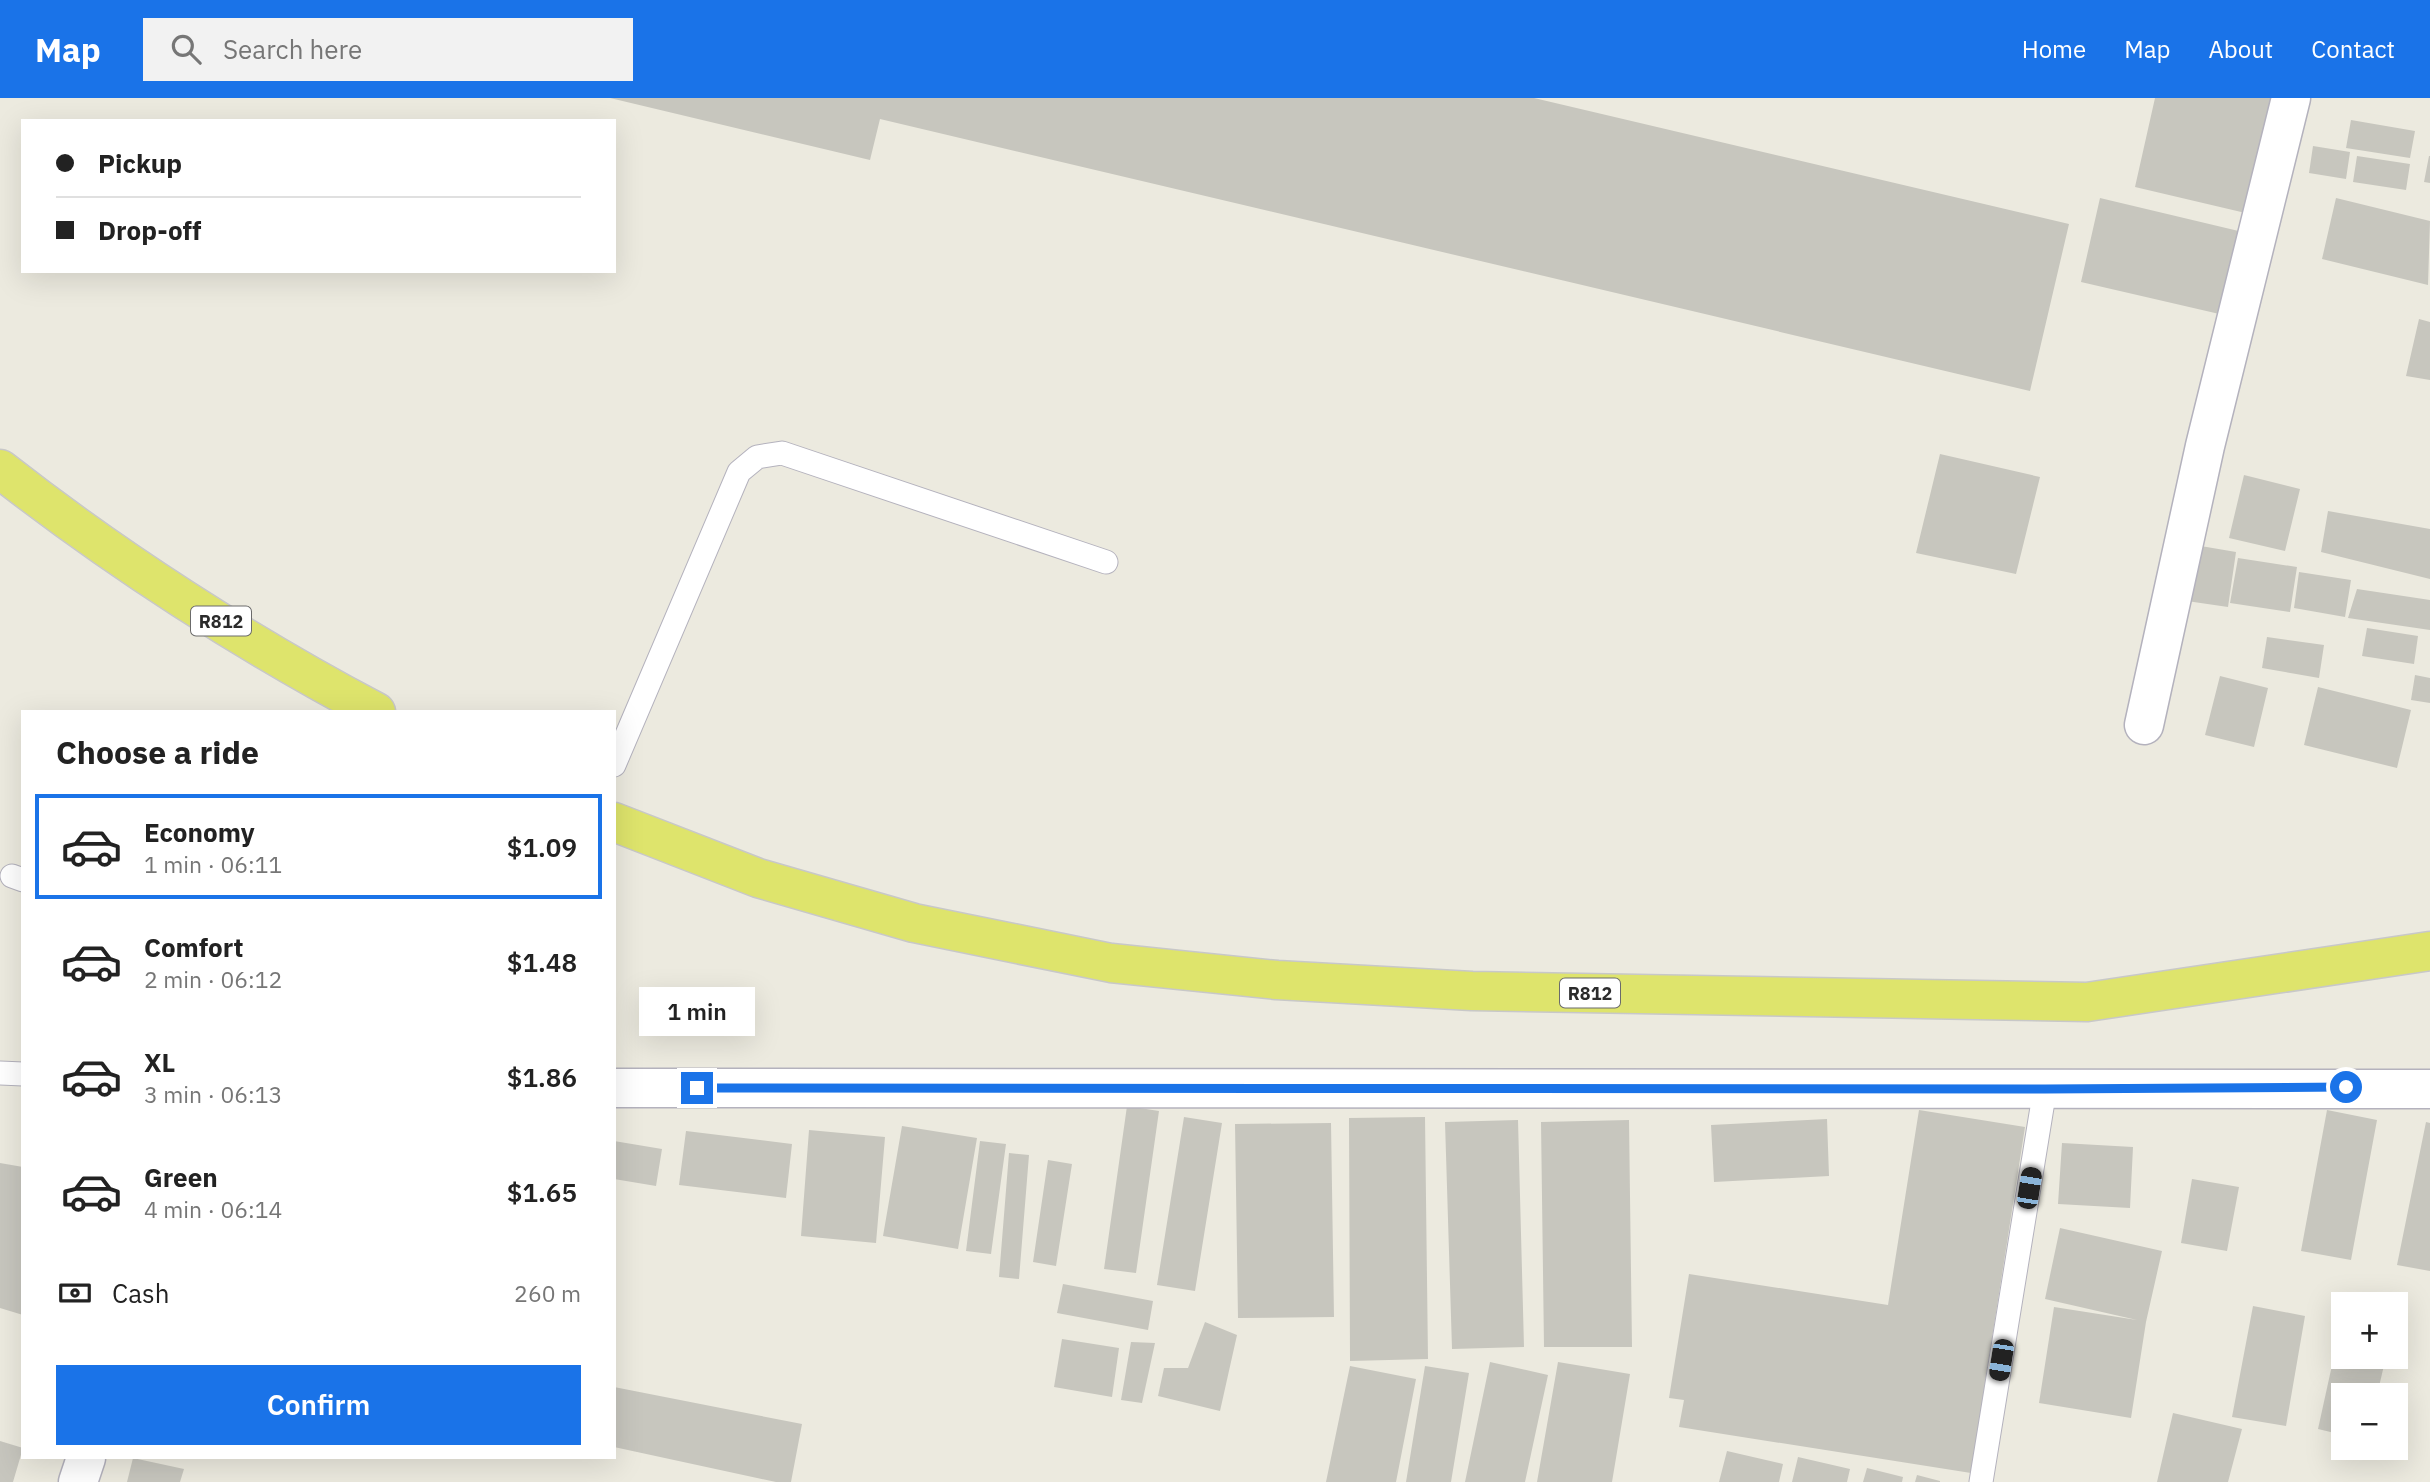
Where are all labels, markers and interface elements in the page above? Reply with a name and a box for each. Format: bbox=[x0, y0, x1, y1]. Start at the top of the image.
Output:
search box bbox=[143, 18, 633, 81]
text: Map bbox=[35, 28, 101, 71]
icon: search bbox=[167, 30, 205, 68]
text: Search here bbox=[223, 32, 362, 66]
text: Home bbox=[2022, 33, 2086, 65]
text: Map bbox=[2124, 33, 2170, 65]
text: About bbox=[2208, 33, 2273, 65]
text: Contact bbox=[2311, 33, 2395, 65]
text: Pickup bbox=[98, 146, 182, 180]
text: Drop-off bbox=[98, 213, 201, 247]
road number: R812 bbox=[191, 606, 251, 636]
text: Choose a ride bbox=[56, 731, 259, 773]
icon: car bbox=[60, 815, 123, 878]
text: Economy bbox=[144, 815, 255, 849]
text: $1.09 bbox=[507, 830, 577, 864]
text: 1 min · 06:11 bbox=[144, 849, 282, 879]
icon: car bbox=[60, 930, 123, 993]
text: Comfort bbox=[144, 930, 243, 964]
text: $1.48 bbox=[507, 945, 577, 979]
text: 2 min · 06:12 bbox=[144, 964, 282, 994]
road number: R812 bbox=[1560, 978, 1620, 1008]
callout: 1 min bbox=[639, 986, 755, 1035]
text: 1 min bbox=[667, 996, 727, 1026]
icon: car bbox=[60, 1045, 123, 1108]
text: XL bbox=[144, 1045, 175, 1079]
text: $1.86 bbox=[507, 1060, 577, 1094]
route start bbox=[2330, 1071, 2362, 1103]
route end bbox=[681, 1072, 713, 1104]
text: 3 min · 06:13 bbox=[144, 1079, 282, 1109]
icon: car bbox=[60, 1160, 123, 1223]
text: Green bbox=[144, 1160, 218, 1194]
car bbox=[2016, 1166, 2043, 1210]
text: $1.65 bbox=[507, 1175, 577, 1209]
text: 4 min · 06:14 bbox=[144, 1194, 282, 1224]
icon: cash bbox=[56, 1274, 94, 1312]
text: Cash bbox=[112, 1276, 169, 1310]
text: 260 m bbox=[514, 1278, 581, 1308]
map controls bbox=[2331, 1292, 2408, 1460]
button: + bbox=[2331, 1292, 2408, 1369]
car bbox=[1988, 1338, 2015, 1382]
button: Confirm bbox=[56, 1365, 581, 1445]
button: − bbox=[2331, 1383, 2408, 1460]

